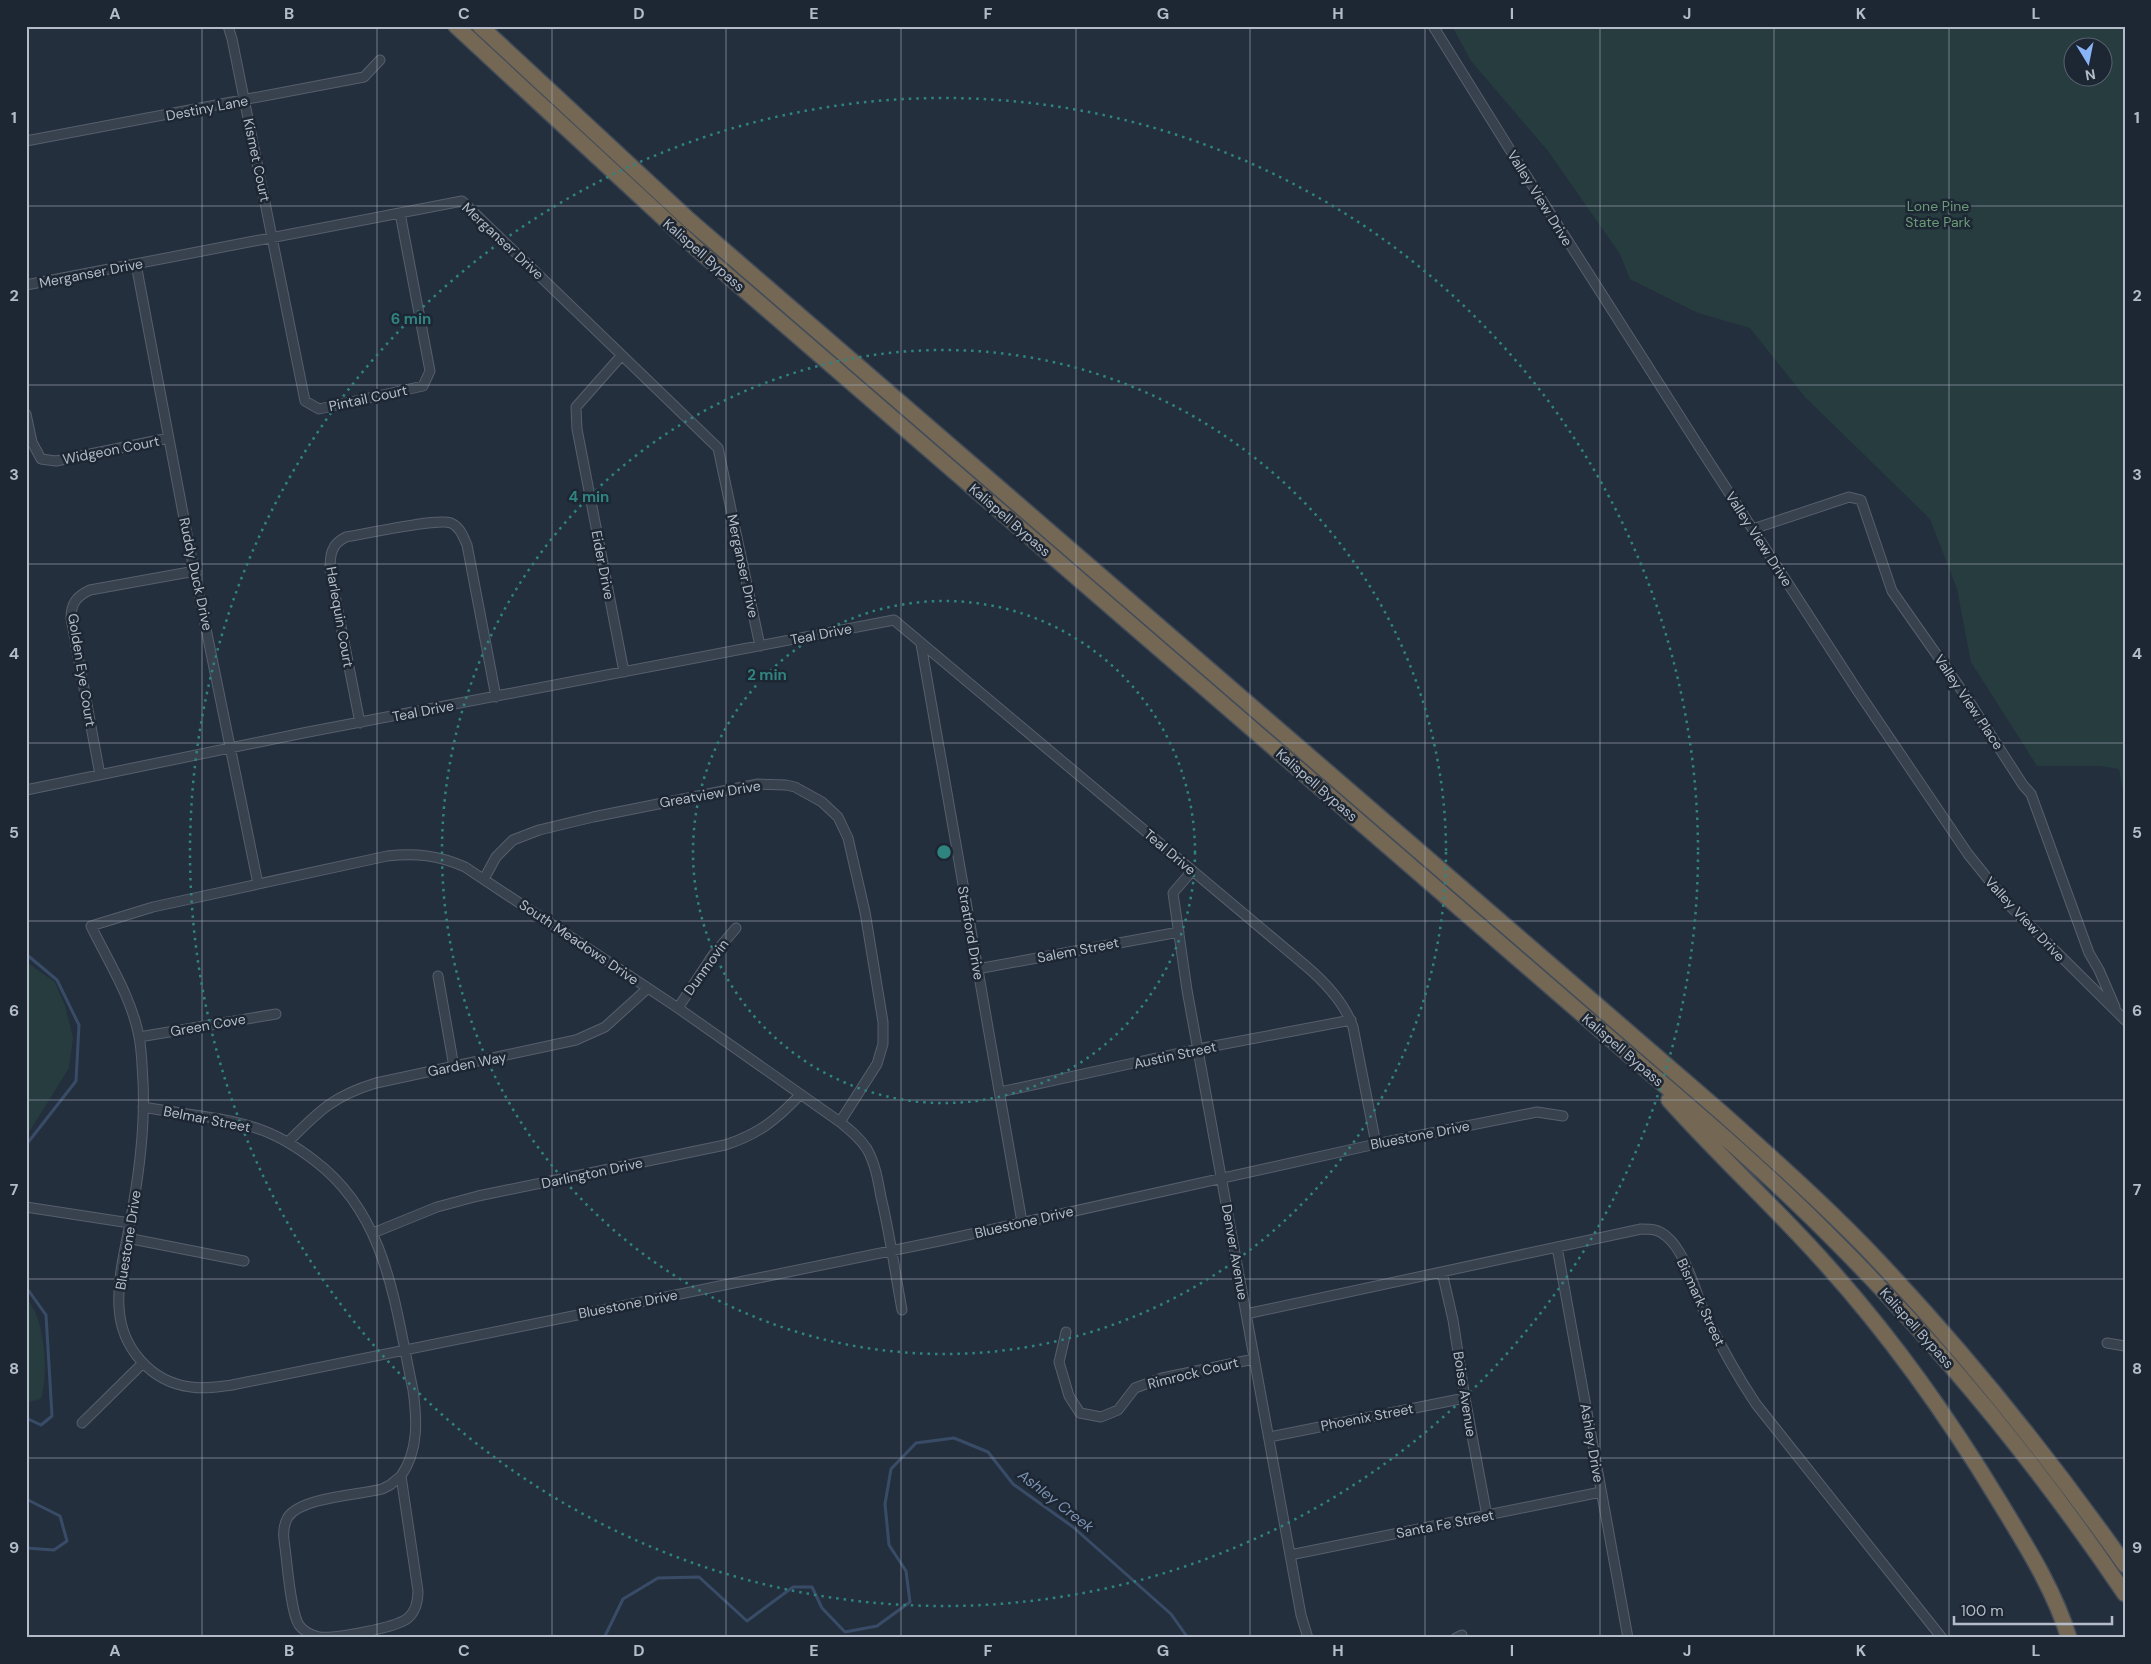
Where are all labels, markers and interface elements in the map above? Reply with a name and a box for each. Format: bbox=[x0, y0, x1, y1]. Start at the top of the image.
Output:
text: A bbox=[109, 3, 121, 24]
text: B bbox=[284, 3, 294, 24]
text: C bbox=[458, 3, 470, 24]
text: D bbox=[633, 3, 645, 24]
text: E bbox=[809, 3, 819, 24]
text: F bbox=[984, 3, 993, 24]
text: G bbox=[1157, 3, 1169, 24]
text: H bbox=[1332, 3, 1344, 24]
text: I bbox=[1510, 3, 1514, 24]
text: J bbox=[1683, 3, 1691, 24]
text: K bbox=[1856, 3, 1867, 24]
text: L bbox=[2032, 3, 2041, 24]
north arrow bbox=[2064, 38, 2114, 88]
text: N bbox=[2084, 65, 2097, 85]
street label: Destiny Lane bbox=[164, 91, 250, 125]
text: 1 bbox=[11, 107, 17, 128]
text: 1 bbox=[2134, 107, 2140, 128]
street label: Kismet Court bbox=[239, 117, 275, 203]
street label: Valley View Drive bbox=[1503, 147, 1577, 249]
park label: Lone Pine State Park bbox=[1905, 197, 1971, 231]
street label: Merganser Drive bbox=[458, 199, 548, 283]
street label: Kalispell Bypass bbox=[659, 215, 749, 295]
street label: Merganser Drive bbox=[38, 254, 144, 292]
text: 2 bbox=[9, 285, 19, 306]
text: 2 bbox=[2132, 285, 2142, 306]
text: 6 min bbox=[391, 309, 431, 329]
street label: Pintail Court bbox=[327, 381, 409, 415]
street label: Widgeon Court bbox=[61, 432, 161, 468]
text: 3 bbox=[9, 464, 19, 485]
text: 3 bbox=[2132, 464, 2142, 485]
street label: Kalispell Bypass bbox=[965, 480, 1055, 560]
text: 4 min bbox=[569, 487, 609, 507]
street label: Valley View Drive bbox=[1722, 488, 1796, 590]
street label: Merganser Drive bbox=[723, 513, 763, 619]
street label: Ruddy Duck Drive bbox=[175, 516, 217, 632]
street label: Eider Drive bbox=[587, 529, 619, 601]
street label: Harlequin Court bbox=[322, 565, 358, 669]
street label: Golden Eye Court bbox=[64, 612, 100, 728]
street label: Teal Drive bbox=[789, 619, 853, 649]
text: 4 bbox=[9, 643, 19, 664]
text: 4 bbox=[2132, 643, 2142, 664]
street label: Valley View Place bbox=[1930, 651, 2008, 753]
text: 2 min bbox=[747, 665, 787, 685]
street label: Teal Drive bbox=[391, 696, 455, 726]
street label: Kalispell Bypass bbox=[1272, 745, 1362, 825]
street label: Greatview Drive bbox=[658, 776, 762, 812]
text: 5 bbox=[9, 822, 19, 843]
text: 5 bbox=[2132, 822, 2142, 843]
street label: Teal Drive bbox=[1140, 825, 1200, 879]
centre of rings bbox=[935, 843, 953, 861]
street label: Valley View Drive bbox=[1981, 873, 2069, 965]
street label: Stratford Drive bbox=[954, 885, 988, 981]
street label: South Meadows Drive bbox=[516, 895, 642, 989]
street label: Salem Street bbox=[1036, 933, 1120, 967]
street label: Dunmovin bbox=[680, 935, 732, 999]
text: 6 bbox=[9, 1000, 19, 1021]
text: 6 bbox=[2132, 1000, 2142, 1021]
street label: Green Cove bbox=[169, 1010, 247, 1040]
street label: Kalispell Bypass bbox=[1578, 1010, 1668, 1090]
street label: Austin Street bbox=[1132, 1037, 1218, 1073]
street label: Garden Way bbox=[426, 1048, 508, 1080]
street label: Belmar Street bbox=[162, 1102, 252, 1136]
street label: Bluestone Drive bbox=[1369, 1117, 1471, 1153]
street label: Darlington Drive bbox=[540, 1153, 644, 1193]
text: 7 bbox=[10, 1179, 19, 1200]
text: 7 bbox=[2133, 1179, 2142, 1200]
street label: Bluestone Drive bbox=[111, 1189, 145, 1291]
street label: Bluestone Drive bbox=[973, 1202, 1075, 1242]
street label: Denver Avenue bbox=[1218, 1203, 1252, 1301]
street label: Bismark Street bbox=[1673, 1255, 1729, 1349]
street label: Kalispell Bypass bbox=[1876, 1284, 1958, 1372]
street label: Bluestone Drive bbox=[577, 1286, 679, 1322]
street label: Boise Avenue bbox=[1449, 1350, 1481, 1438]
street label: Rimrock Court bbox=[1146, 1353, 1240, 1393]
text: 8 bbox=[9, 1358, 19, 1379]
text: 8 bbox=[2132, 1358, 2142, 1379]
street label: Phoenix Street bbox=[1319, 1399, 1415, 1435]
street label: Ashley Drive bbox=[1576, 1402, 1608, 1484]
water label: Ashley Creek bbox=[1013, 1464, 1098, 1537]
street label: Santa Fe Street bbox=[1395, 1506, 1495, 1542]
text: 9 bbox=[9, 1537, 19, 1558]
text: 9 bbox=[2132, 1537, 2142, 1558]
scale bar bbox=[1954, 1594, 2111, 1626]
text: 100 m bbox=[1961, 1601, 2004, 1621]
text: A bbox=[109, 1640, 121, 1661]
text: B bbox=[284, 1640, 294, 1661]
text: C bbox=[458, 1640, 470, 1661]
text: D bbox=[633, 1640, 645, 1661]
text: E bbox=[809, 1640, 819, 1661]
text: F bbox=[984, 1640, 993, 1661]
text: G bbox=[1157, 1640, 1169, 1661]
text: H bbox=[1332, 1640, 1344, 1661]
text: I bbox=[1510, 1640, 1514, 1661]
text: J bbox=[1683, 1640, 1691, 1661]
text: K bbox=[1856, 1640, 1867, 1661]
text: L bbox=[2032, 1640, 2041, 1661]

